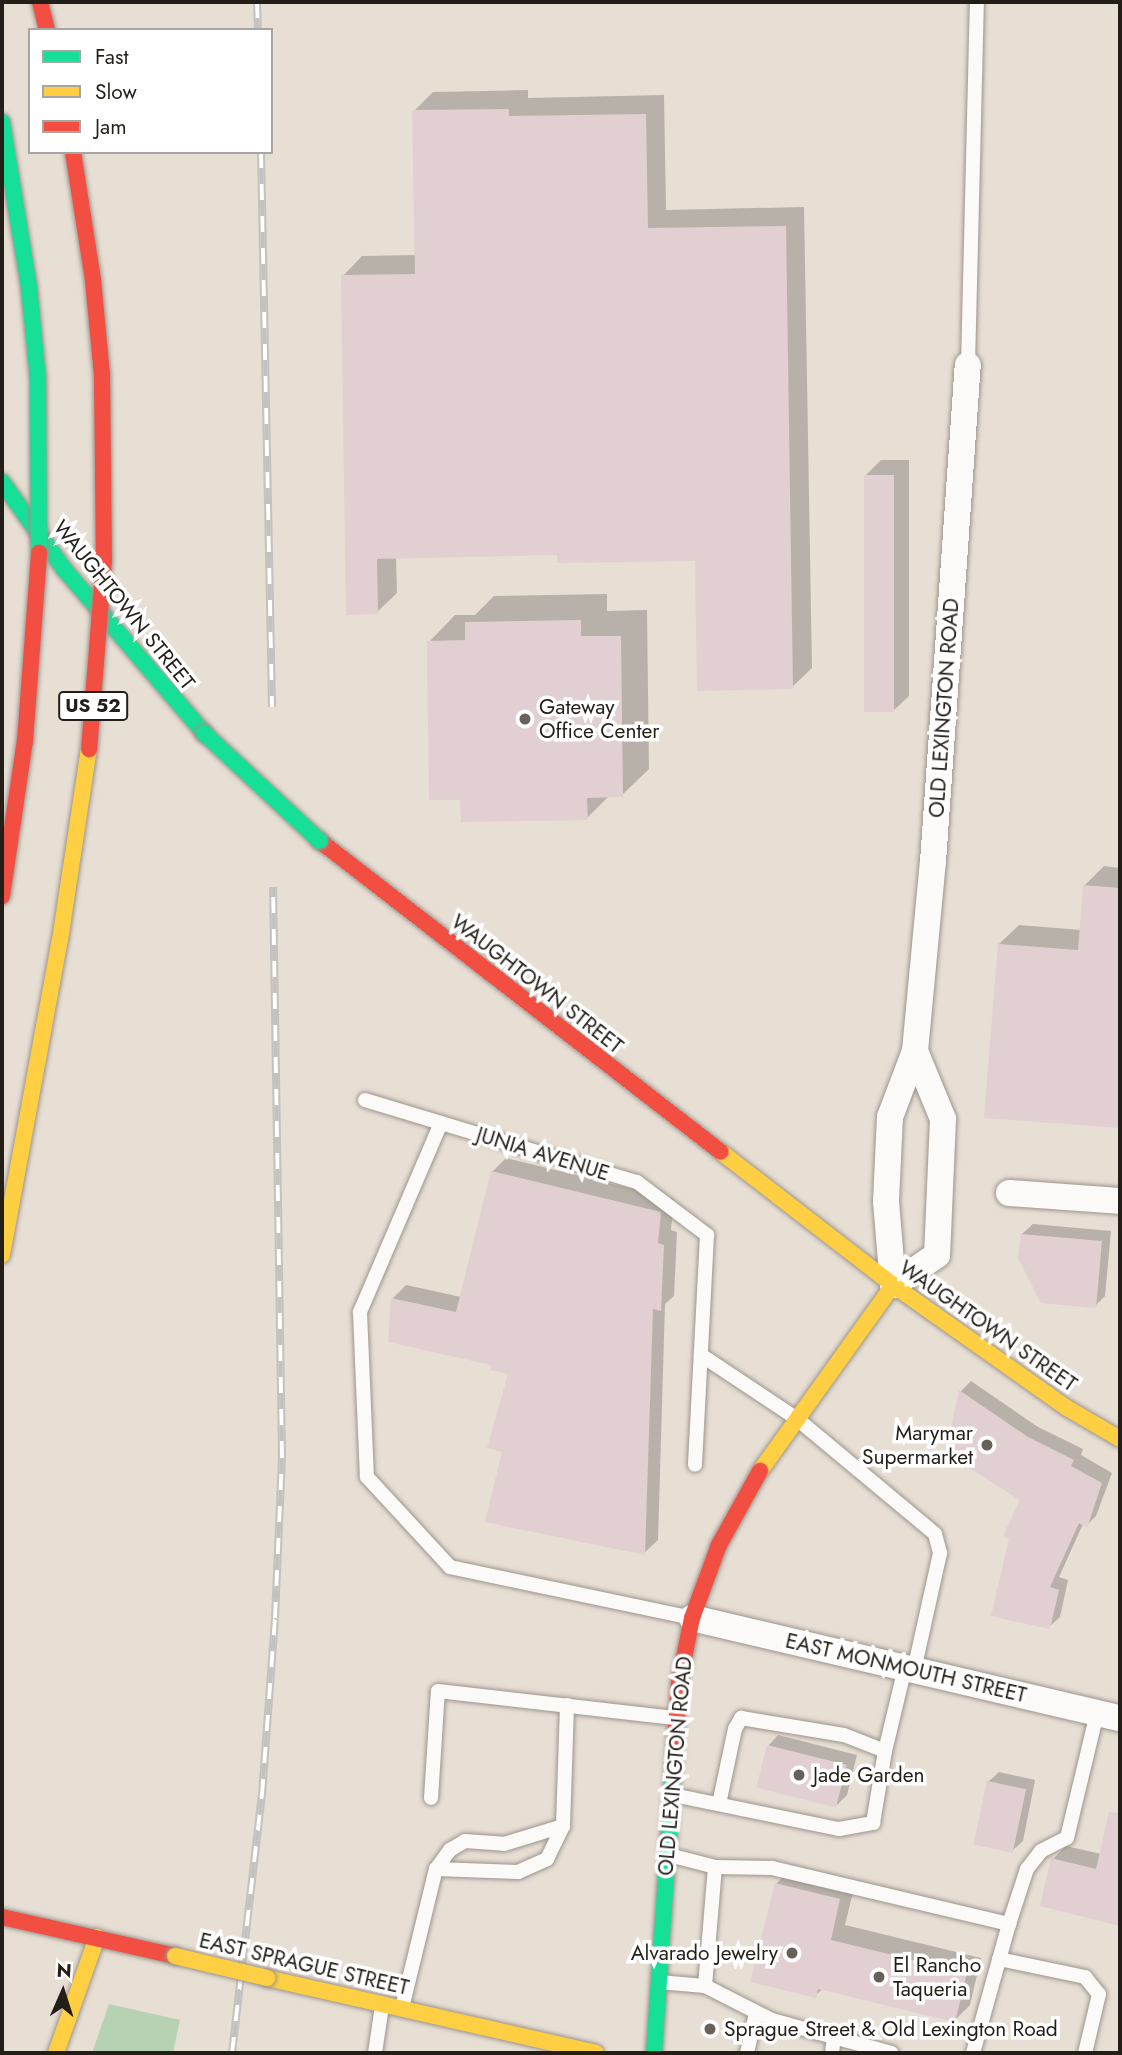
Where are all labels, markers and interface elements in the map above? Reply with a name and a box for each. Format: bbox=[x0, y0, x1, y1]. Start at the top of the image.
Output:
legend bbox=[28, 28, 273, 154]
text: Fast bbox=[95, 42, 128, 72]
text: Slow bbox=[95, 77, 137, 107]
text: Jam bbox=[95, 112, 127, 142]
street label: WAUGHTOWN STREET bbox=[48, 515, 200, 695]
street label: OLD LEXINGTON ROAD bbox=[924, 597, 964, 819]
road number: US 52 bbox=[58, 691, 128, 722]
place label: Gateway Office Center bbox=[539, 694, 659, 744]
marker: Gateway Office Center bbox=[517, 711, 533, 727]
street label: WAUGHTOWN STREET bbox=[446, 909, 628, 1059]
street label: JUNIA AVENUE bbox=[473, 1122, 613, 1186]
street label: WAUGHTOWN STREET bbox=[894, 1255, 1082, 1397]
place label: Marymar Supermarket bbox=[862, 1420, 973, 1470]
marker: Marymar Supermarket bbox=[979, 1437, 995, 1453]
street label: EAST MONMOUTH STREET bbox=[783, 1628, 1029, 1708]
street label: OLD LEXINGTON ROAD bbox=[653, 1655, 697, 1877]
place label: Jade Garden bbox=[813, 1762, 925, 1788]
marker: Jade Garden bbox=[791, 1767, 807, 1783]
street label: EAST SPRAGUE STREET bbox=[197, 1928, 411, 2000]
place label: Alvarado Jewelry bbox=[631, 1940, 778, 1966]
marker: Alvarado Jewelry bbox=[784, 1945, 800, 1961]
place label: El Rancho Taqueria bbox=[893, 1952, 981, 2002]
north arrow bbox=[28, 1957, 98, 2027]
text: N bbox=[56, 1957, 72, 1984]
marker: El Rancho Taqueria bbox=[871, 1969, 887, 1985]
place label: Sprague Street & Old Lexington Road bbox=[724, 2016, 1058, 2042]
marker: Sprague Street & Old Lexington Road bbox=[702, 2021, 718, 2037]

